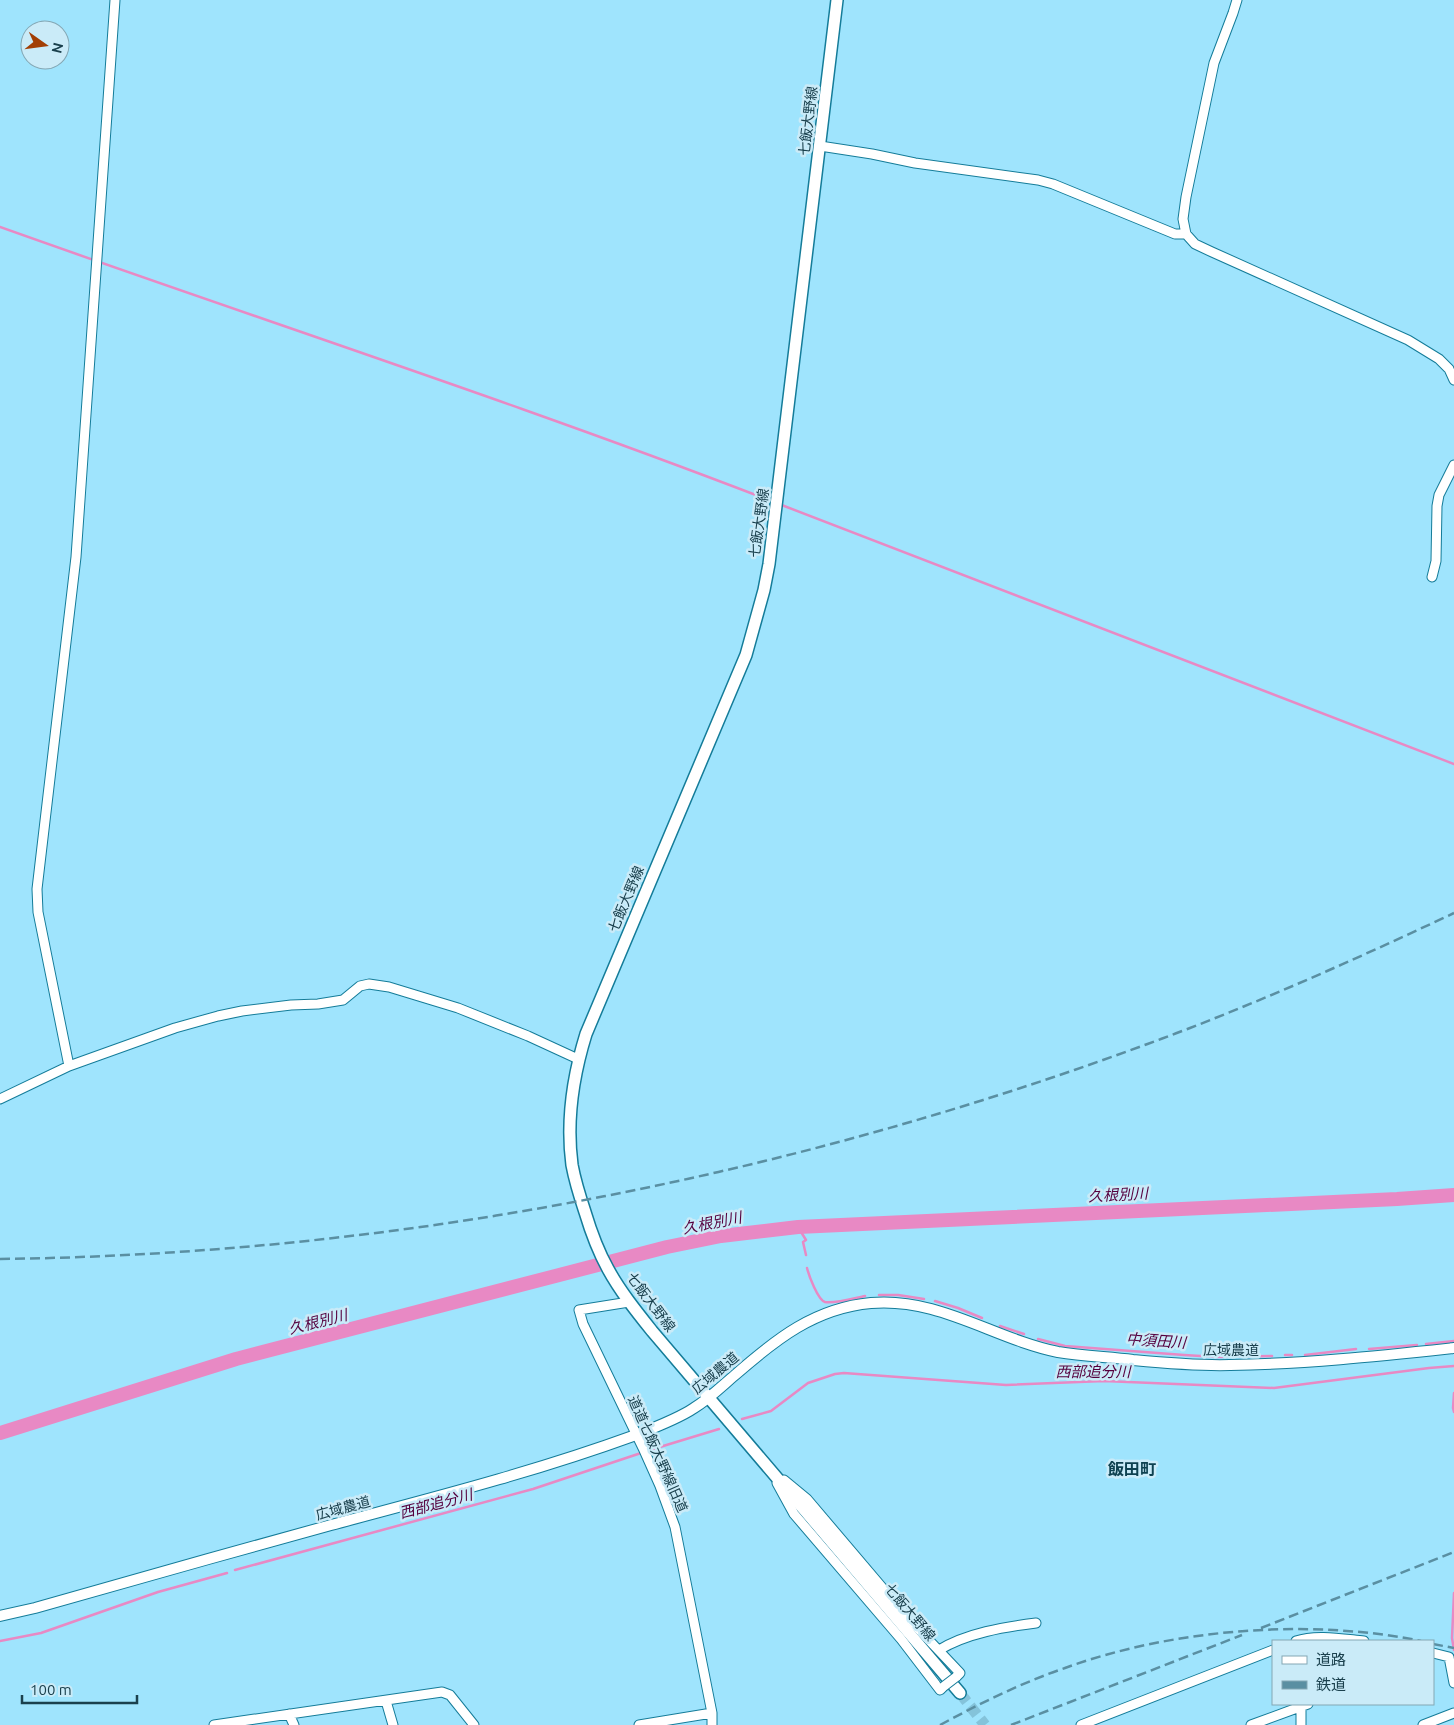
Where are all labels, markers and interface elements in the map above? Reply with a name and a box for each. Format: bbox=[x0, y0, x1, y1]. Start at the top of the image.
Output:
north arrow bbox=[20, 20, 70, 70]
text: N bbox=[49, 41, 67, 55]
street label: 七飯大野線 bbox=[796, 85, 820, 157]
street label: 七飯大野線 bbox=[746, 487, 772, 559]
street label: 七飯大野線 bbox=[605, 864, 647, 934]
water label: 久根別川 bbox=[1088, 1184, 1150, 1205]
water label: 久根別川 bbox=[681, 1208, 745, 1237]
street label: 七飯大野線 bbox=[624, 1269, 678, 1335]
water label: 久根別川 bbox=[287, 1306, 351, 1337]
water label: 中須田川 bbox=[1126, 1330, 1189, 1351]
street label: 広域農道 bbox=[1203, 1342, 1259, 1358]
street label: 広域農道 bbox=[688, 1349, 742, 1397]
water label: 西部追分川 bbox=[1055, 1363, 1132, 1380]
street label: 道道七飯大野線旧道 bbox=[625, 1393, 691, 1515]
district label: 飯田町 bbox=[1107, 1460, 1156, 1478]
water label: 西部追分川 bbox=[397, 1485, 476, 1521]
street label: 広域農道 bbox=[314, 1493, 372, 1523]
street label: 七飯大野線 bbox=[881, 1580, 939, 1644]
legend bbox=[1272, 1640, 1434, 1705]
text: 道路 bbox=[1316, 1651, 1346, 1668]
scale bar bbox=[22, 1672, 138, 1704]
text: 鉄道 bbox=[1316, 1676, 1346, 1693]
text: 100 m bbox=[30, 1681, 72, 1698]

